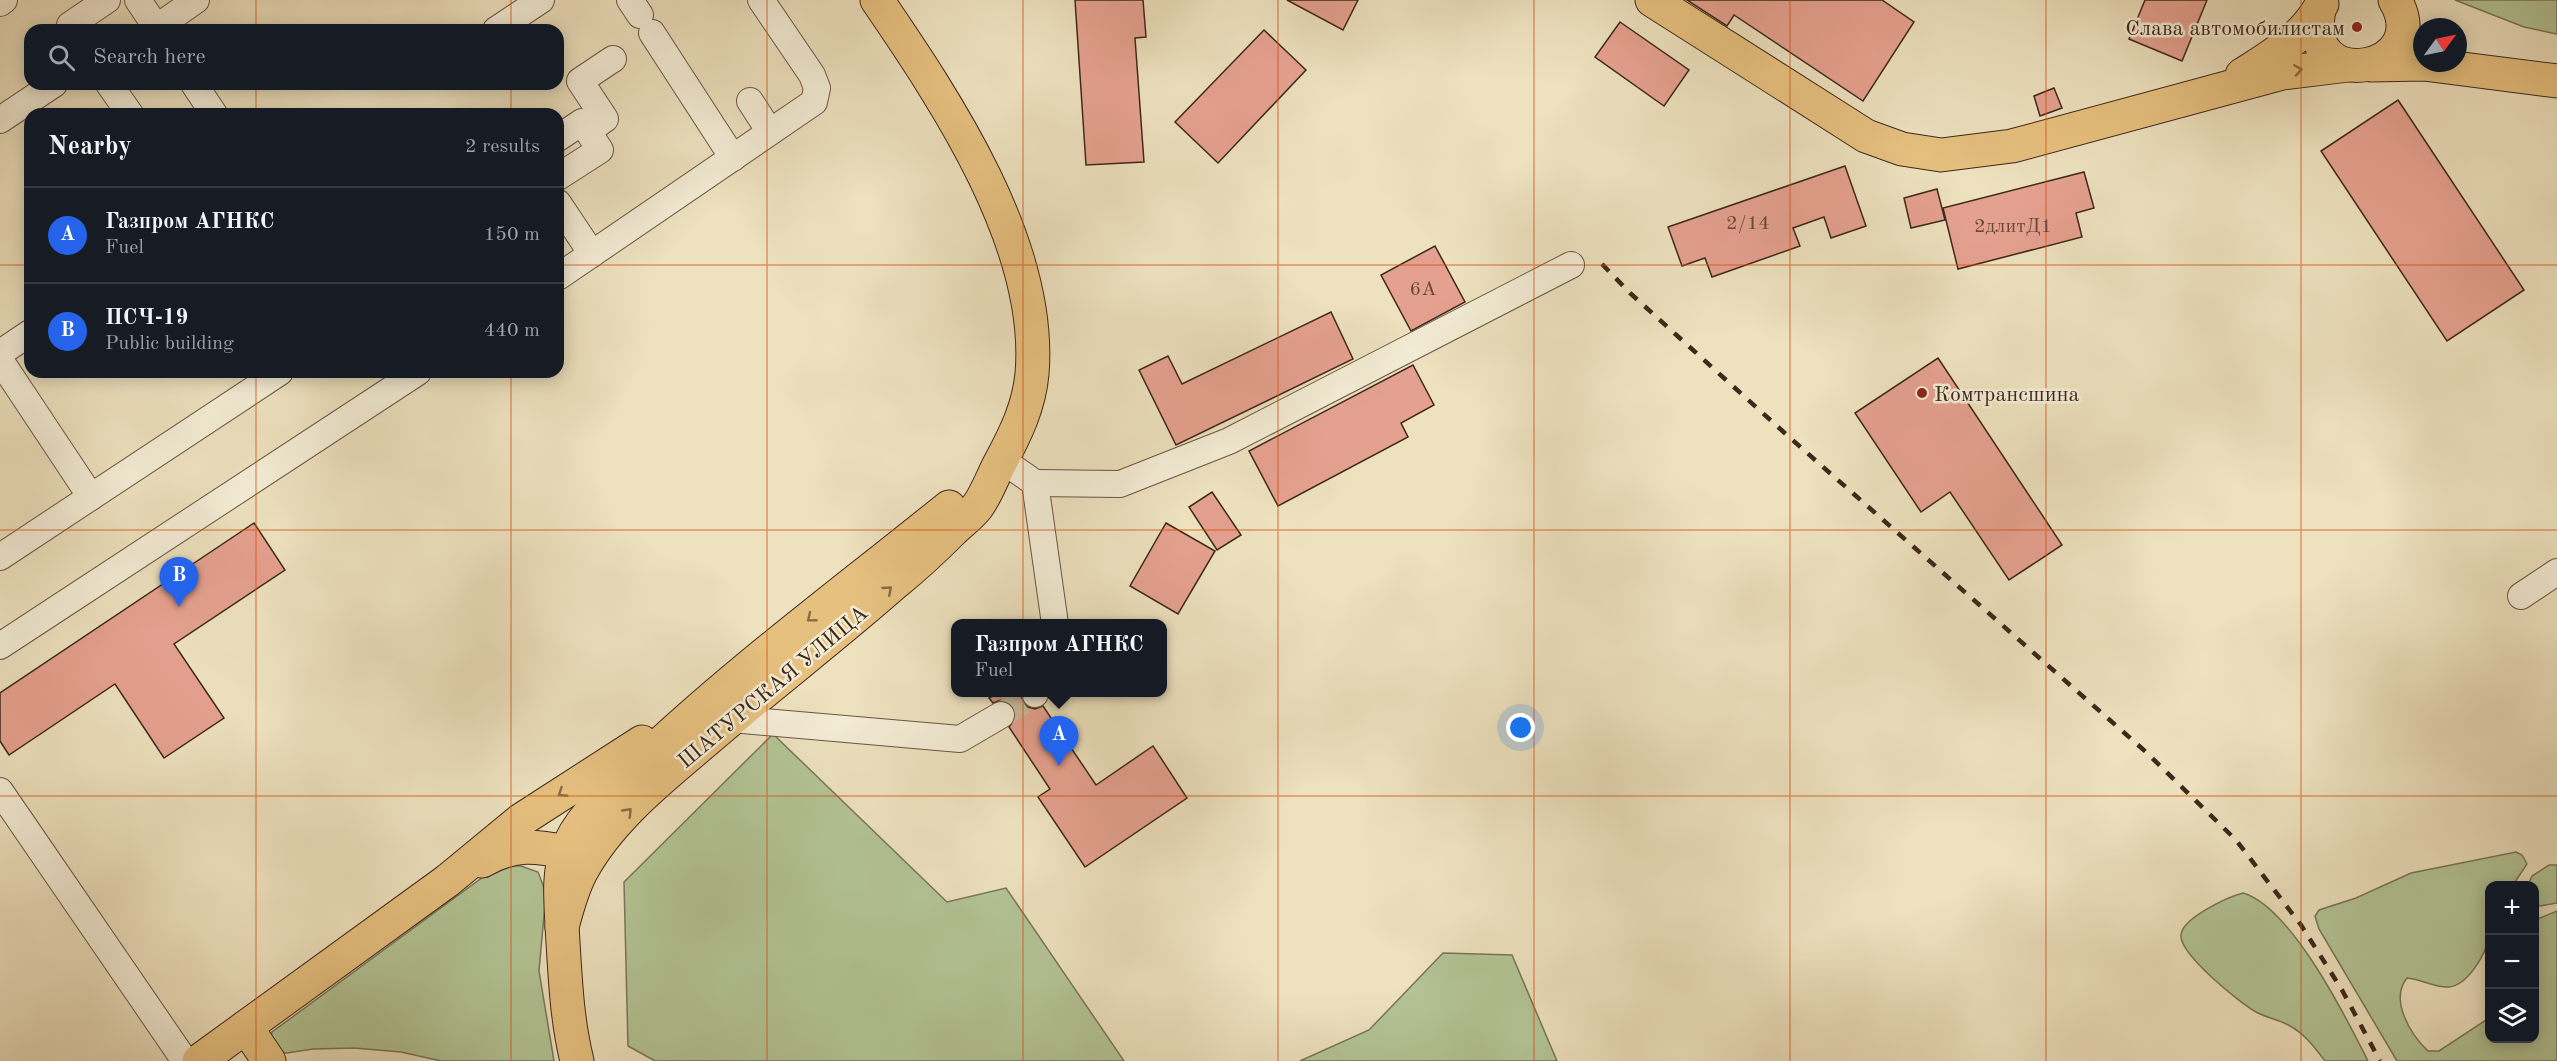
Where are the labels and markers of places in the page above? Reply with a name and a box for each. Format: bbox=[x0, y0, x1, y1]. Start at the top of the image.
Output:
place label: Слава автомобилистам bbox=[2125, 18, 2345, 40]
marker: Слава автомобилистам bbox=[2350, 20, 2364, 34]
place label: Комтрансшина bbox=[1934, 384, 2080, 406]
marker: Комтрансшина bbox=[1915, 386, 1929, 400]
pin: B bbox=[160, 558, 198, 607]
pin: A bbox=[1040, 716, 1078, 766]

